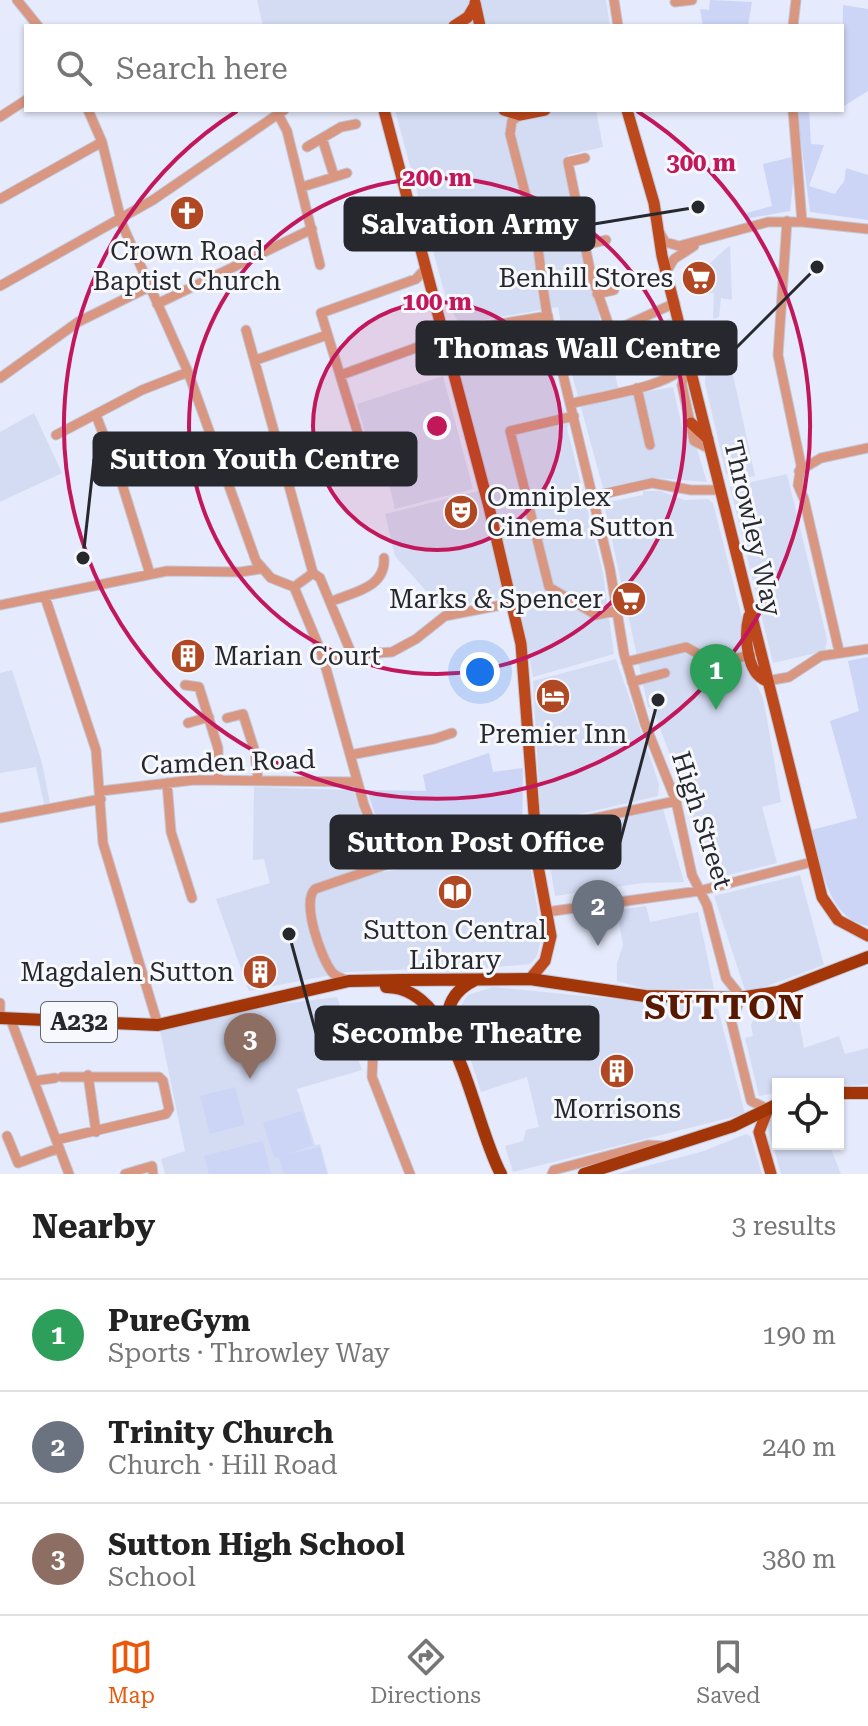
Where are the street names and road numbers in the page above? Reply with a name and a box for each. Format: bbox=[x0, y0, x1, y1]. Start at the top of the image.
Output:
street label: Throwley Way bbox=[718, 437, 788, 620]
street label: Camden Road bbox=[140, 744, 316, 780]
street label: High Street bbox=[666, 748, 738, 893]
road number: A232 bbox=[41, 1002, 117, 1042]

